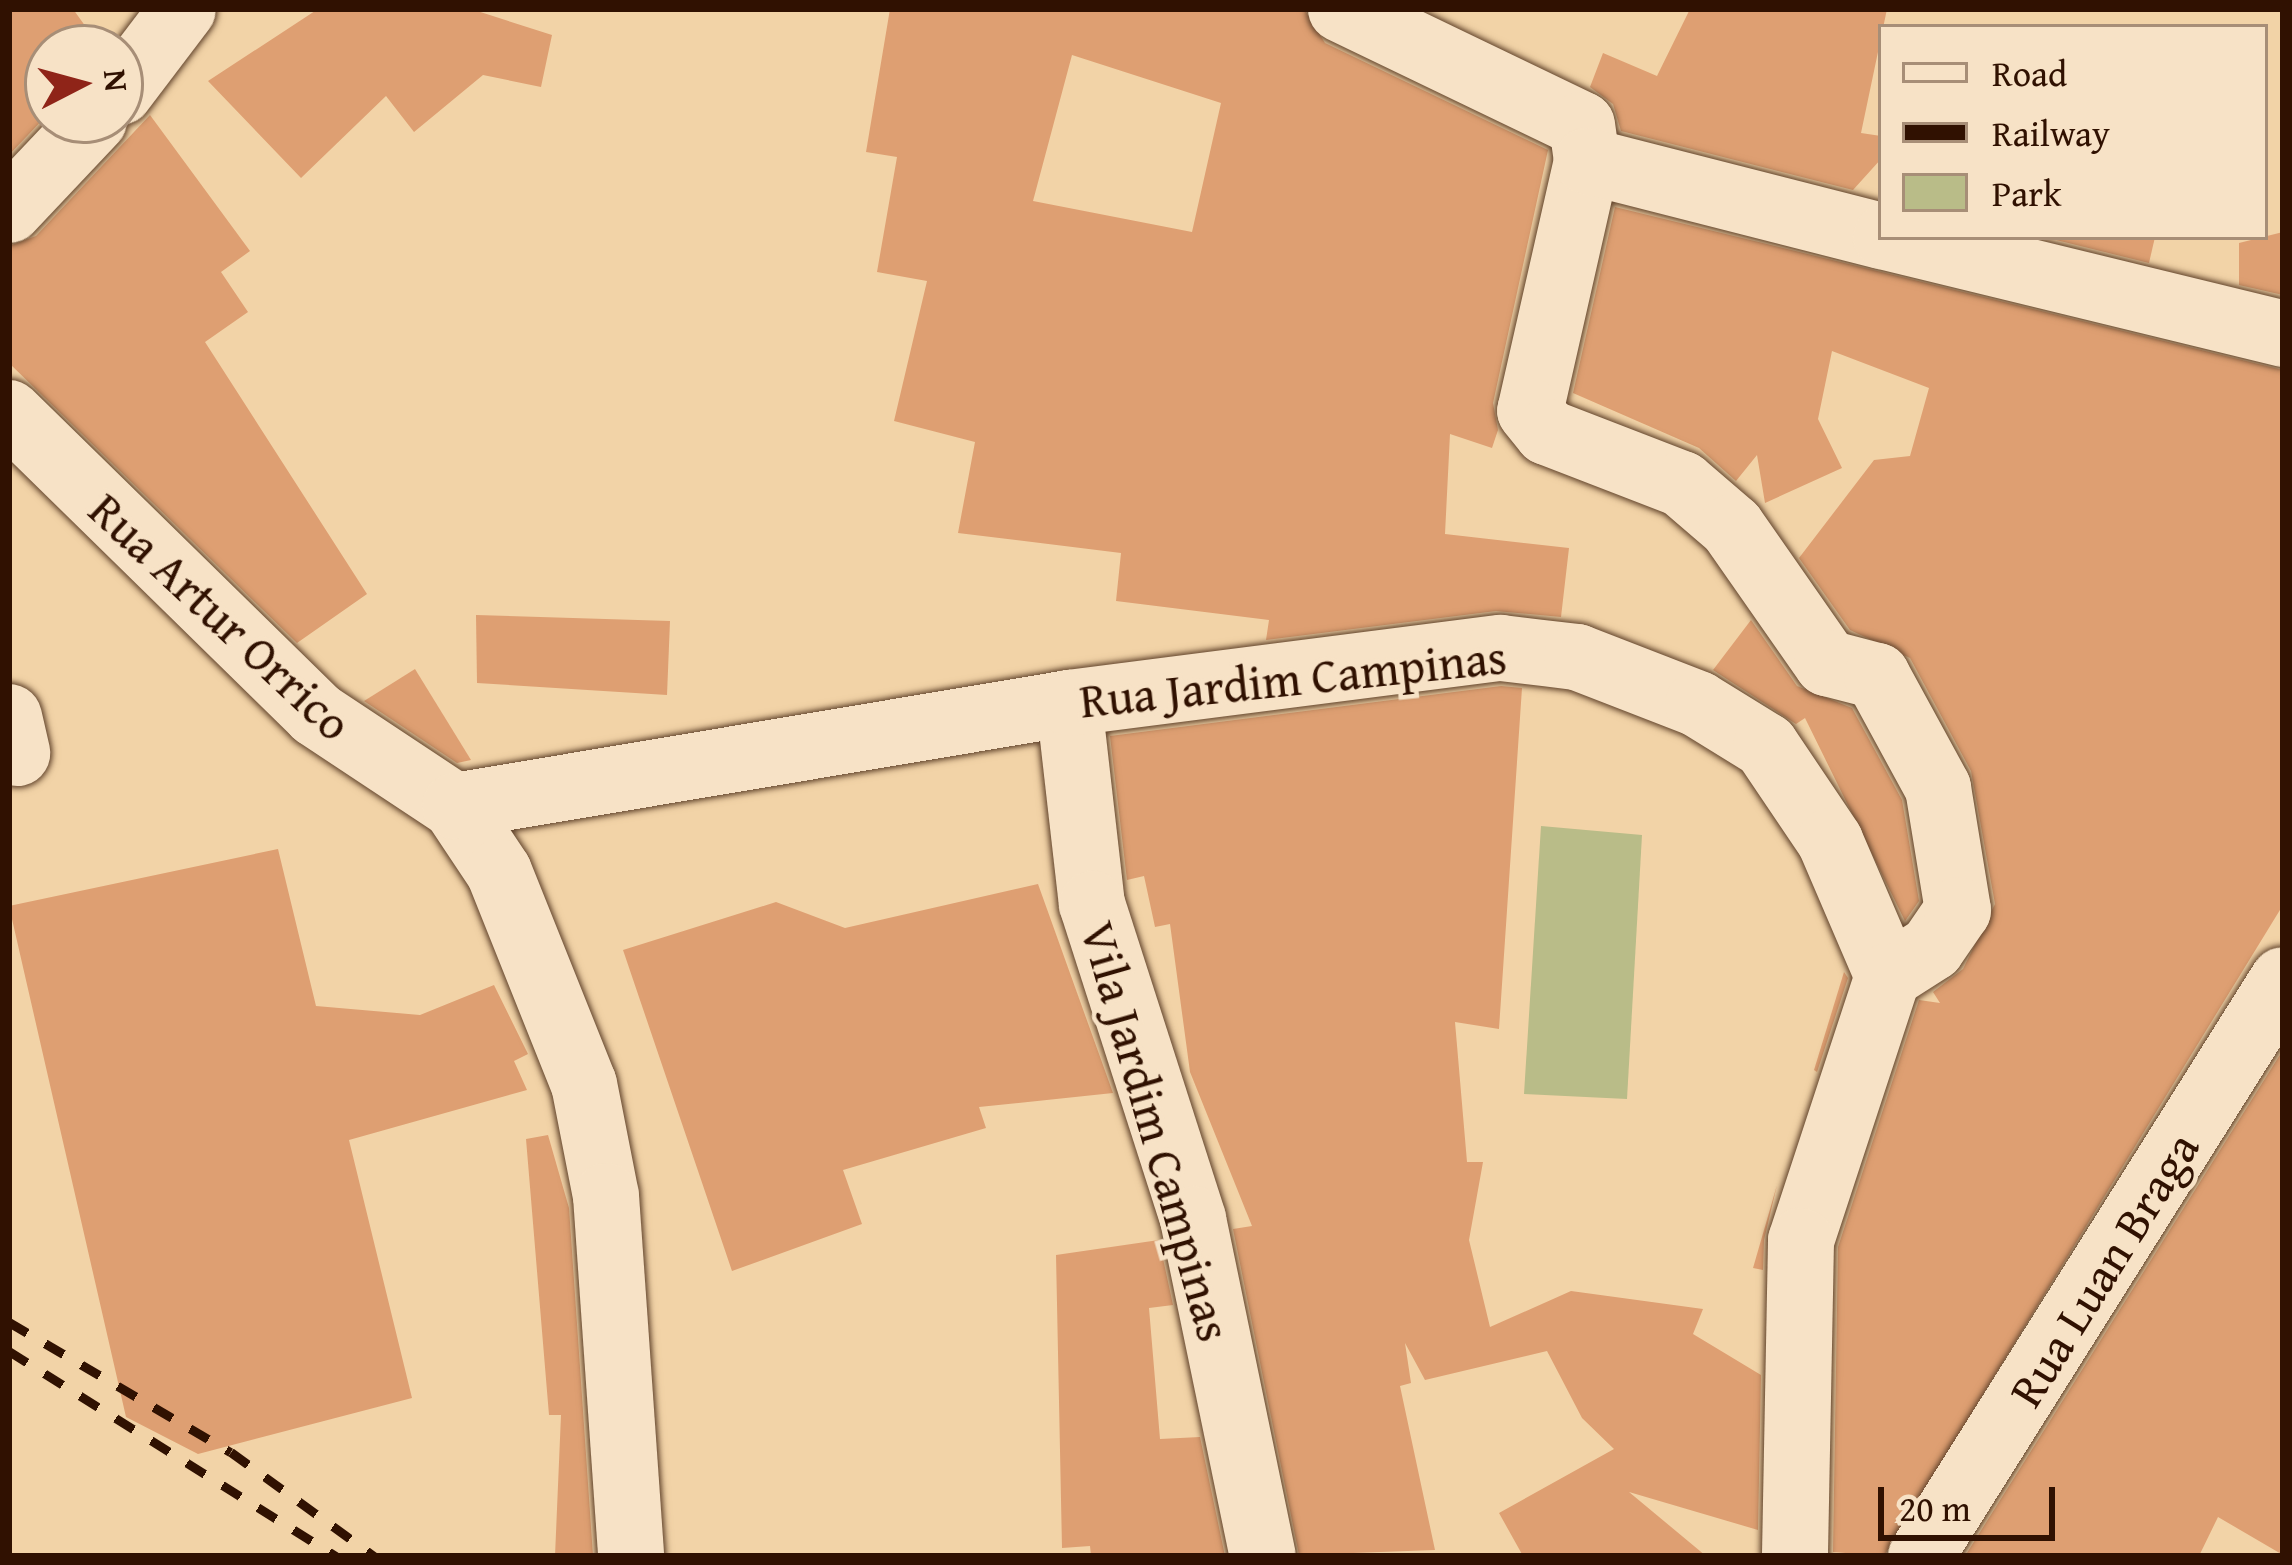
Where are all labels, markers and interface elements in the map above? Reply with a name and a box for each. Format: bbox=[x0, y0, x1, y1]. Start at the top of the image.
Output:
north arrow bbox=[24, 24, 144, 144]
legend bbox=[1878, 24, 2268, 240]
text: Road bbox=[1992, 46, 2067, 99]
text: N bbox=[92, 67, 142, 94]
text: Railway bbox=[1992, 106, 2110, 159]
text: Park bbox=[1992, 166, 2062, 219]
street label: Rua Artur Orrico bbox=[78, 480, 364, 752]
street label: Rua Jardim Campinas bbox=[1077, 627, 1509, 729]
street label: Vila Jardim Campinas bbox=[1070, 915, 1244, 1347]
street label: Rua Luan Braga bbox=[1996, 1121, 2210, 1417]
scale bar bbox=[1884, 1463, 2061, 1537]
text: 20 m bbox=[1899, 1481, 1971, 1534]

